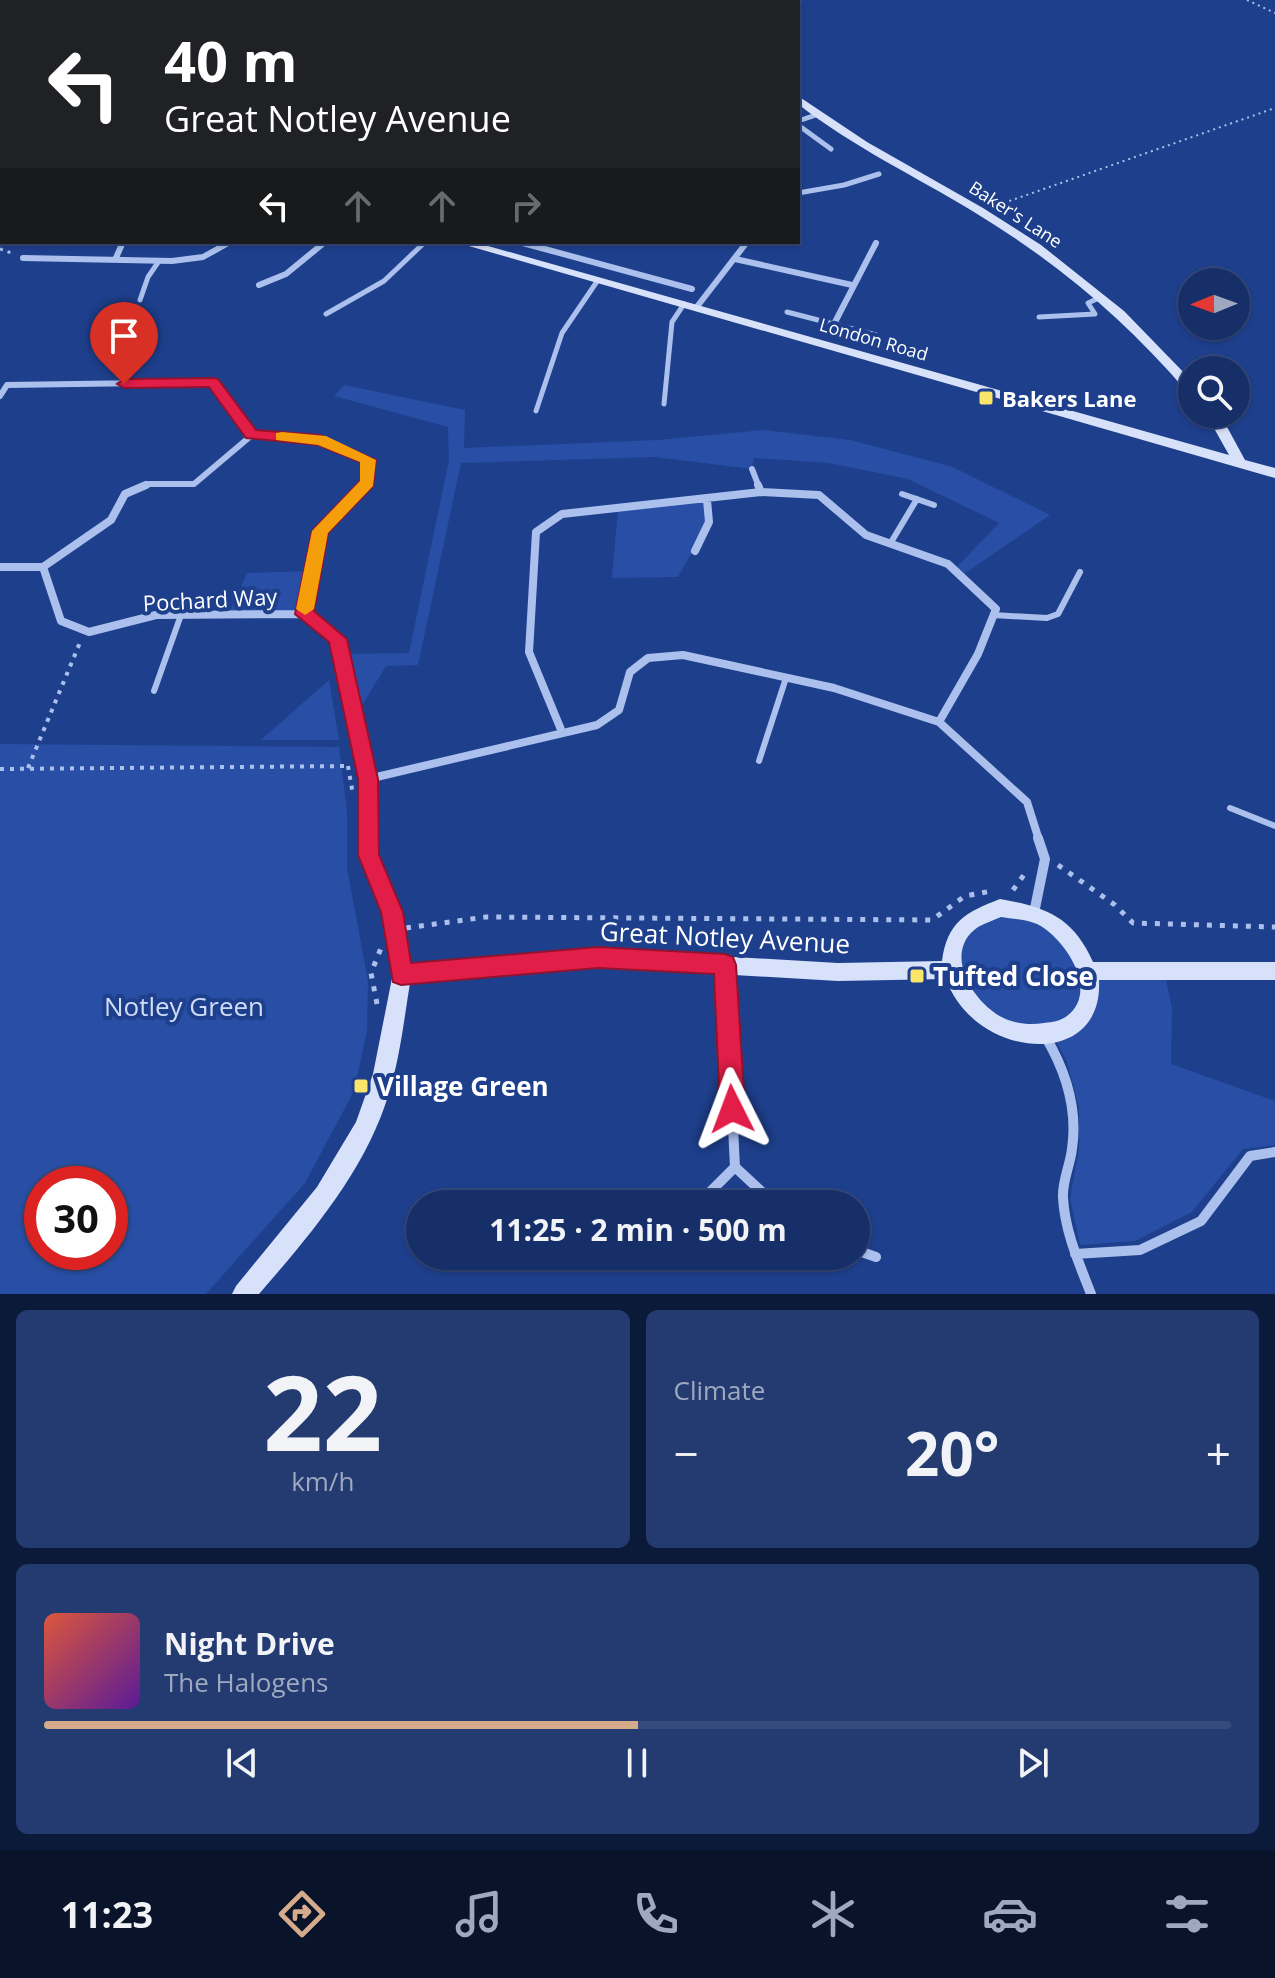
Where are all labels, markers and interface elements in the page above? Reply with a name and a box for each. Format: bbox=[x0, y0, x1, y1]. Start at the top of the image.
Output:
text: 40 m bbox=[164, 22, 298, 98]
icon: left bbox=[32, 32, 136, 136]
text: Great Notley Avenue bbox=[164, 94, 511, 143]
street label: Baker's Lane bbox=[965, 175, 1067, 253]
icon: left bbox=[252, 184, 296, 228]
icon: ahead bbox=[336, 184, 380, 228]
icon: ahead bbox=[420, 184, 464, 228]
icon: right bbox=[504, 184, 548, 228]
north arrow bbox=[1178, 268, 1250, 340]
map controls bbox=[1178, 268, 1250, 428]
pin bbox=[90, 302, 158, 384]
street label: London Road bbox=[817, 312, 931, 366]
icon: arrive bbox=[102, 314, 146, 358]
button: search bbox=[1178, 356, 1250, 428]
place label: Bakers Lane bbox=[1002, 383, 1137, 413]
marker: Bakers Lane bbox=[977, 389, 995, 407]
street label: Pochard Way bbox=[142, 580, 279, 617]
street label: Great Notley Avenue bbox=[599, 912, 851, 962]
place label: Tufted Close bbox=[933, 958, 1094, 994]
marker: Tufted Close bbox=[908, 967, 926, 985]
park label: Notley Green bbox=[104, 988, 264, 1024]
position arrow bbox=[690, 1067, 774, 1151]
place label: Village Green bbox=[377, 1068, 549, 1104]
marker: Village Green bbox=[352, 1077, 370, 1095]
speed limit sign: 30 bbox=[24, 1166, 128, 1270]
text: 11:25 · 2 min · 500 m bbox=[489, 1209, 787, 1250]
text: 22 bbox=[263, 1340, 382, 1481]
text: Climate bbox=[674, 1372, 765, 1408]
text: 20° bbox=[905, 1412, 999, 1494]
text: − bbox=[674, 1423, 699, 1483]
text: + bbox=[1206, 1423, 1231, 1483]
text: km/h bbox=[291, 1463, 354, 1499]
text: Night Drive bbox=[164, 1623, 335, 1664]
text: The Halogens bbox=[164, 1664, 329, 1700]
icon: previous bbox=[220, 1741, 264, 1785]
icon: pause bbox=[615, 1741, 659, 1785]
icon: next bbox=[1011, 1741, 1055, 1785]
icon: directions bbox=[274, 1886, 330, 1942]
icon: music bbox=[451, 1886, 507, 1942]
icon: phone bbox=[628, 1886, 684, 1942]
icon: climate bbox=[805, 1886, 861, 1942]
icon: car bbox=[982, 1886, 1038, 1942]
icon: filters bbox=[1159, 1886, 1215, 1942]
text: 11:23 bbox=[60, 1890, 153, 1939]

